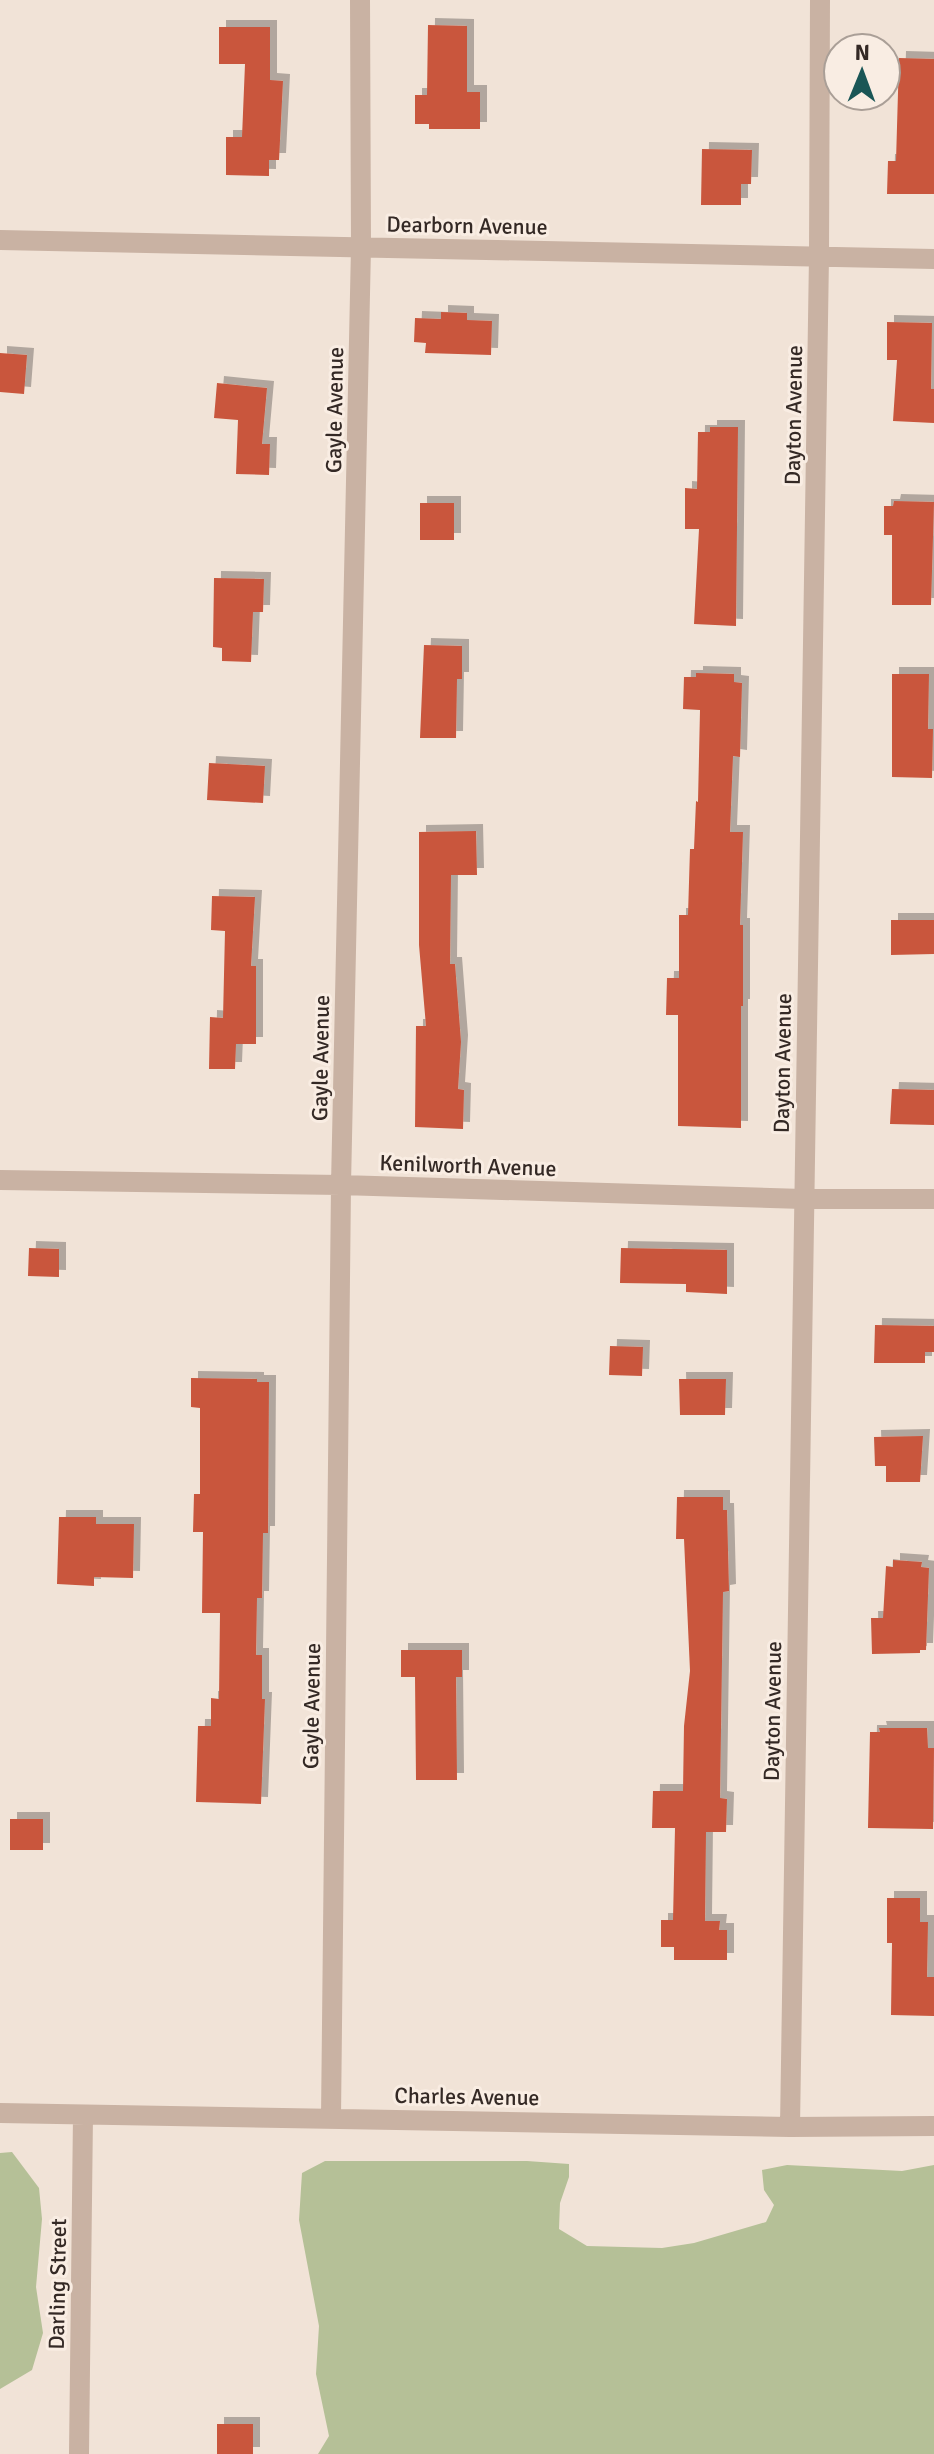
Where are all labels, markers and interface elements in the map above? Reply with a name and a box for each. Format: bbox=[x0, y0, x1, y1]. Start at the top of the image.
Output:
north arrow bbox=[822, 32, 902, 112]
text: N bbox=[854, 39, 870, 66]
street label: Dearborn Avenue bbox=[386, 211, 548, 240]
street label: Dayton Avenue bbox=[779, 345, 808, 485]
street label: Gayle Avenue bbox=[320, 347, 349, 473]
street label: Dayton Avenue bbox=[768, 993, 797, 1133]
street label: Gayle Avenue bbox=[306, 995, 335, 1121]
street label: Kenilworth Avenue bbox=[379, 1149, 557, 1182]
street label: Dayton Avenue bbox=[758, 1641, 787, 1781]
street label: Gayle Avenue bbox=[297, 1643, 326, 1769]
street label: Charles Avenue bbox=[394, 2082, 540, 2111]
street label: Darling Street bbox=[43, 2218, 72, 2350]

